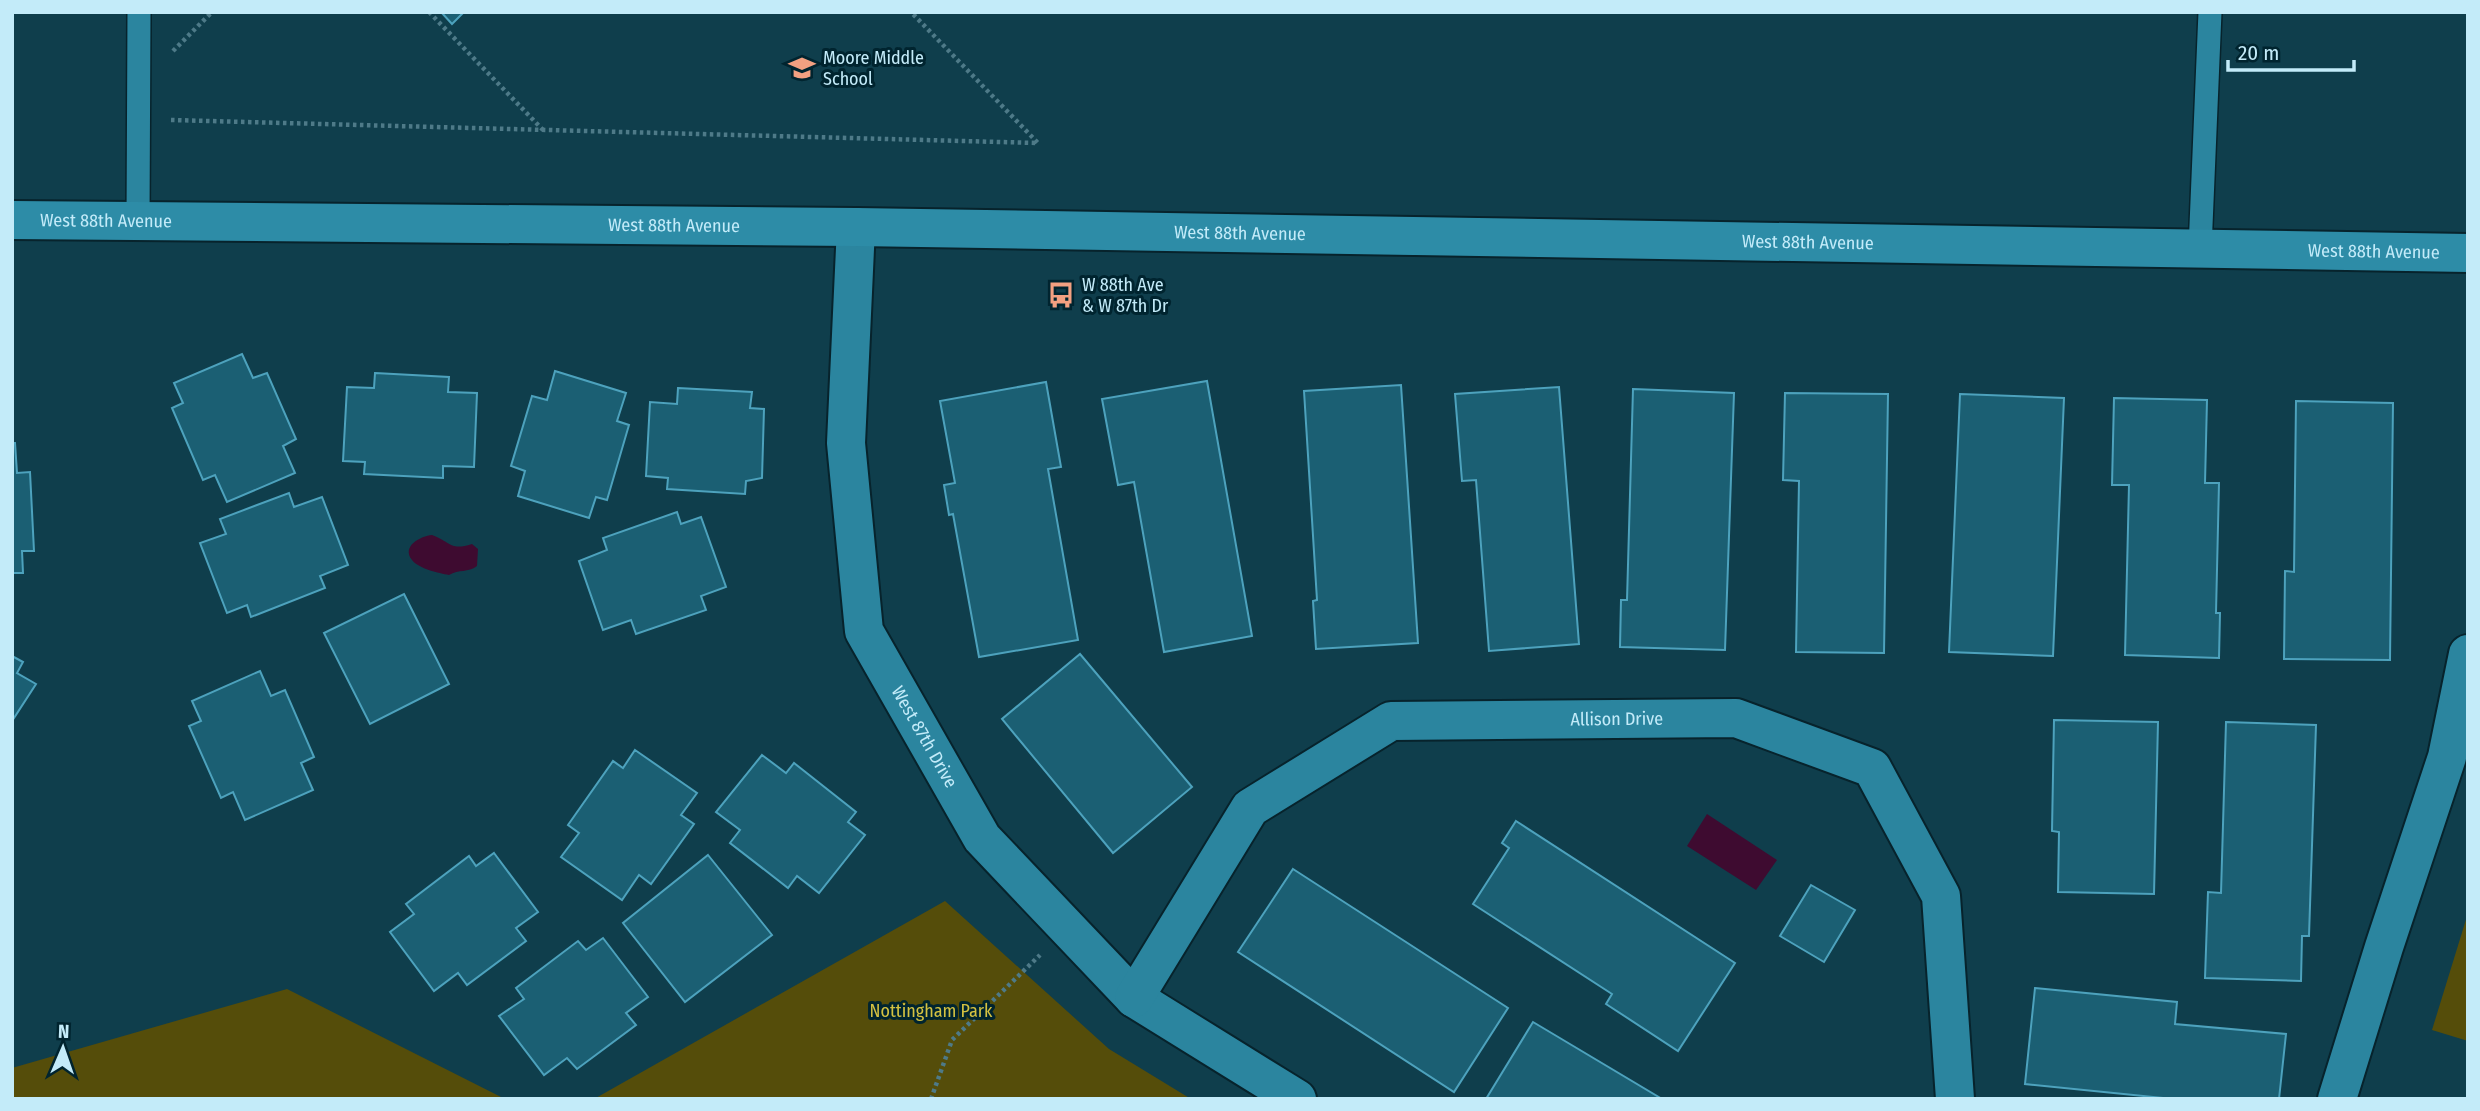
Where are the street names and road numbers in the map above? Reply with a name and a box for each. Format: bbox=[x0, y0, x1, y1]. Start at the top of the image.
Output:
street label: West 88th Avenue bbox=[40, 209, 172, 232]
street label: West 88th Avenue bbox=[608, 214, 740, 237]
street label: West 88th Avenue bbox=[1174, 221, 1306, 245]
street label: West 88th Avenue bbox=[1742, 230, 1874, 254]
street label: West 88th Avenue bbox=[2308, 239, 2440, 264]
street label: West 87th Drive bbox=[887, 682, 962, 792]
street label: Allison Drive bbox=[1570, 708, 1663, 730]

